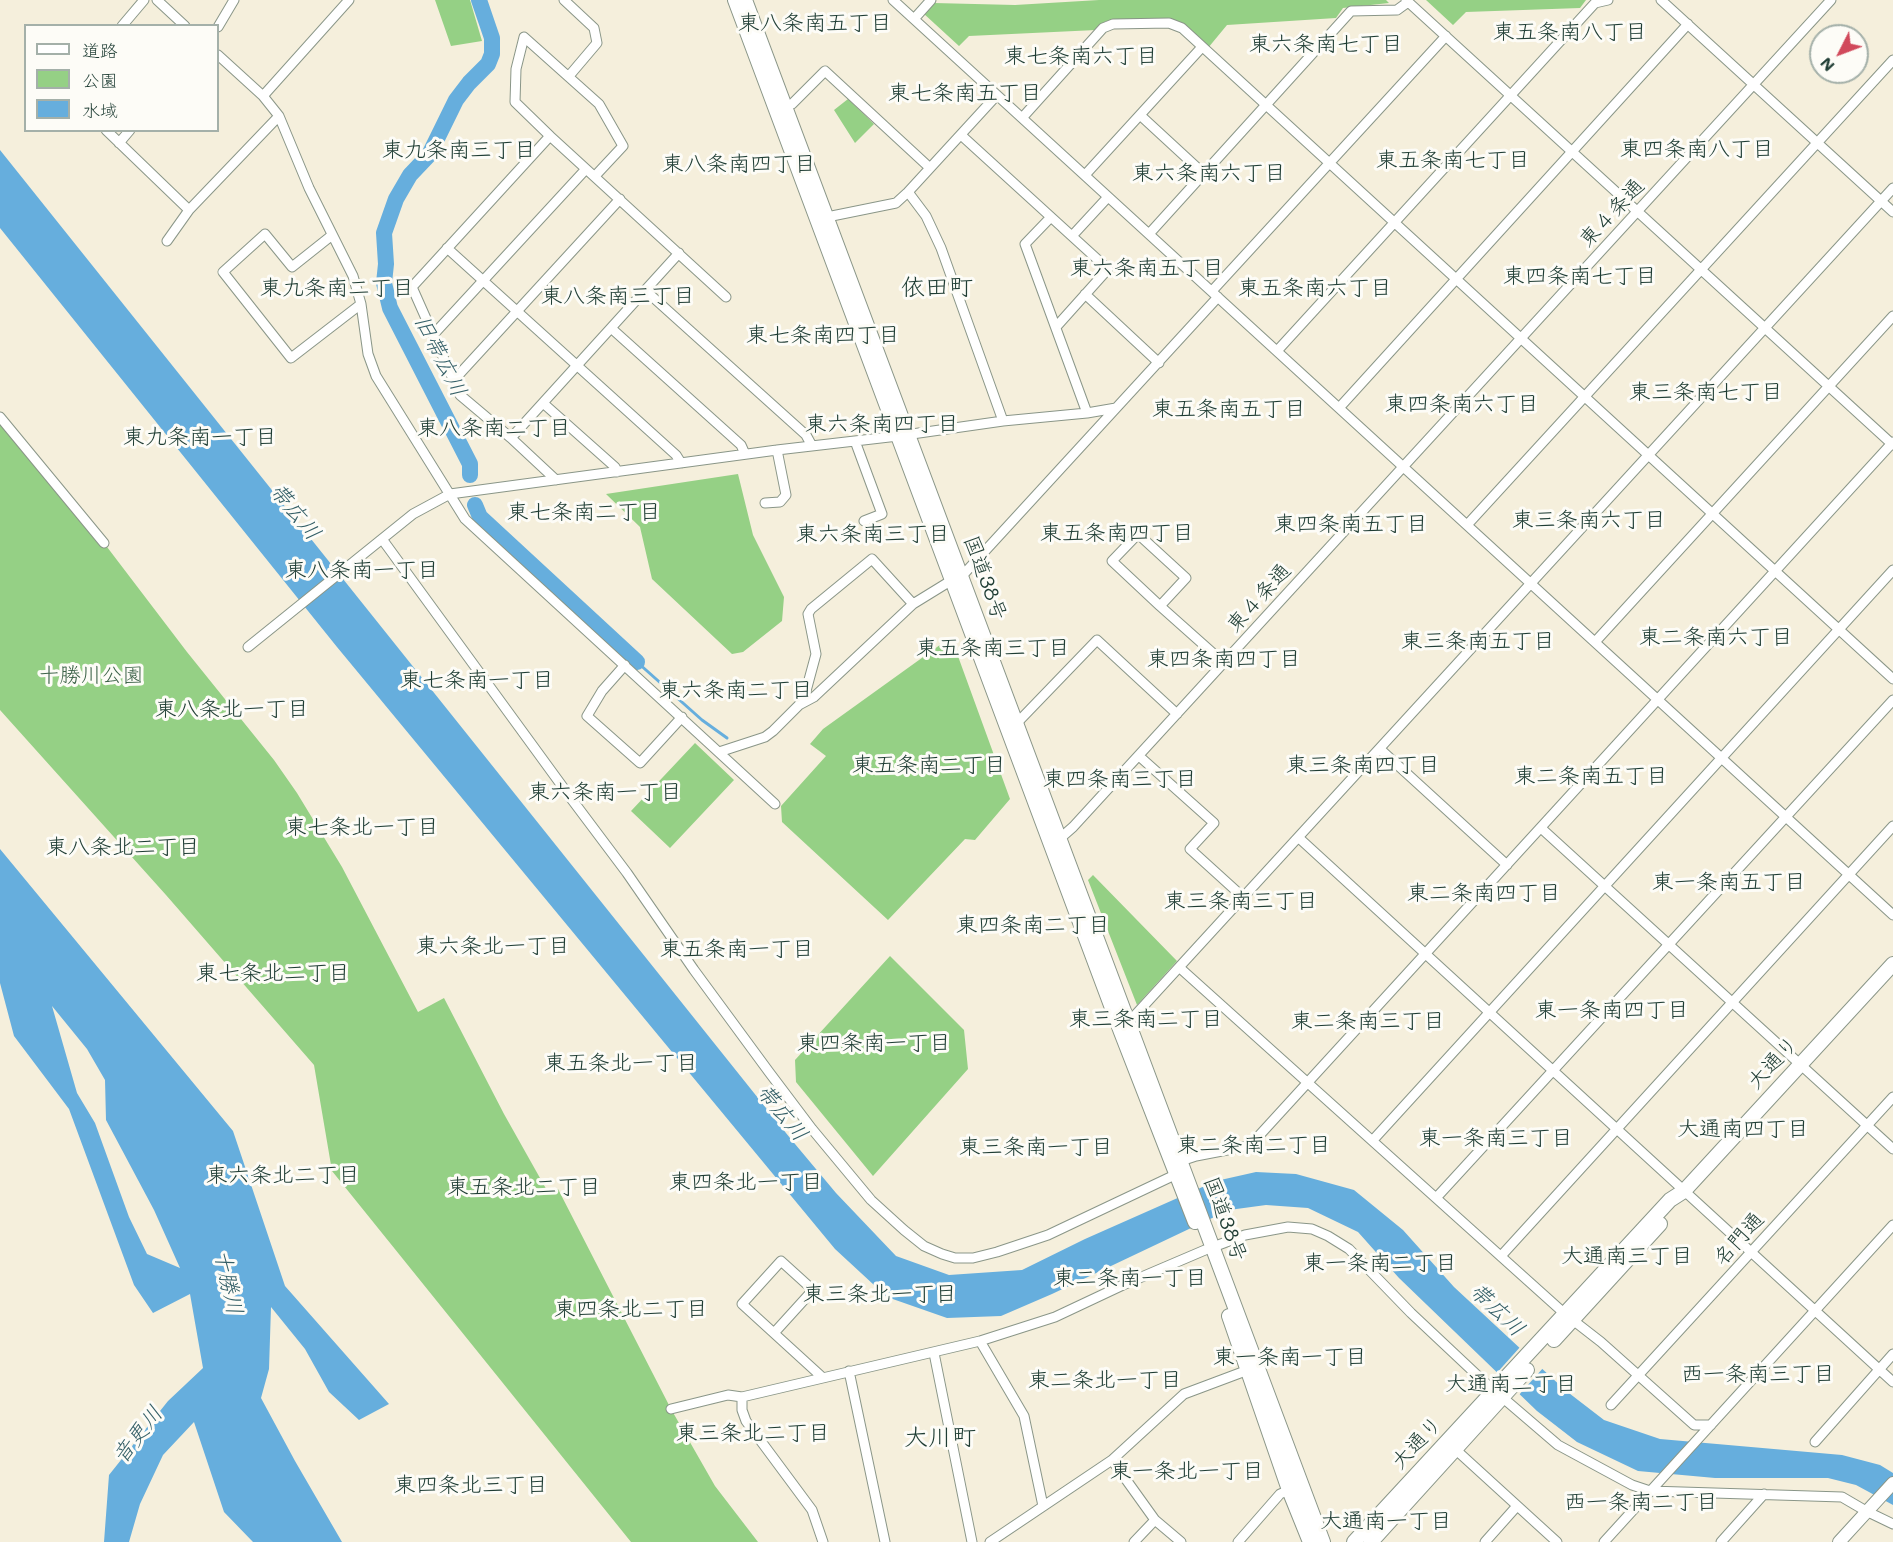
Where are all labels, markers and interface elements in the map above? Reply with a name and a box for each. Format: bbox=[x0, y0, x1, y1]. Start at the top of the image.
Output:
district label: 東八条南五丁目 bbox=[738, 10, 892, 36]
district label: 東五条南八丁目 bbox=[1493, 19, 1647, 45]
legend bbox=[24, 24, 219, 132]
north arrow bbox=[1809, 24, 1869, 84]
district label: 東六条南七丁目 bbox=[1249, 31, 1403, 57]
text: 道路 bbox=[82, 38, 118, 62]
district label: 東七条南六丁目 bbox=[1004, 43, 1158, 69]
text: N bbox=[1815, 53, 1839, 77]
text: 公園 bbox=[82, 68, 118, 92]
district label: 東七条南五丁目 bbox=[888, 80, 1042, 106]
text: 水域 bbox=[82, 98, 118, 122]
district label: 東四条南八丁目 bbox=[1620, 136, 1774, 162]
district label: 東九条南三丁目 bbox=[382, 137, 536, 163]
district label: 東五条南七丁目 bbox=[1376, 147, 1530, 173]
district label: 東八条南四丁目 bbox=[662, 151, 816, 177]
district label: 東六条南六丁目 bbox=[1132, 160, 1286, 186]
street label: 東４条通 bbox=[1574, 174, 1650, 252]
district label: 東六条南五丁目 bbox=[1070, 255, 1224, 281]
district label: 東四条南七丁目 bbox=[1503, 263, 1657, 289]
district label: 依田町 bbox=[901, 274, 973, 302]
district label: 東九条南二丁目 bbox=[260, 275, 414, 301]
district label: 東五条南六丁目 bbox=[1238, 275, 1392, 301]
district label: 東八条南三丁目 bbox=[541, 283, 695, 309]
water label: 旧帯広川 bbox=[408, 311, 472, 401]
district label: 東七条南四丁目 bbox=[746, 322, 900, 348]
district label: 東三条南七丁目 bbox=[1629, 379, 1783, 405]
district label: 東四条南六丁目 bbox=[1385, 391, 1539, 417]
district label: 東五条南五丁目 bbox=[1152, 396, 1306, 422]
district label: 東六条南四丁目 bbox=[805, 411, 959, 437]
district label: 東八条南二丁目 bbox=[417, 415, 571, 441]
district label: 東九条南一丁目 bbox=[123, 424, 277, 450]
water label: 帯広川 bbox=[264, 478, 326, 546]
district label: 東七条南二丁目 bbox=[507, 499, 661, 525]
district label: 東三条南六丁目 bbox=[1512, 507, 1666, 533]
district label: 東四条南五丁目 bbox=[1274, 511, 1428, 537]
district label: 東五条南四丁目 bbox=[1040, 520, 1194, 546]
district label: 東六条南三丁目 bbox=[796, 521, 950, 547]
street label: 国道38号 bbox=[958, 532, 1012, 624]
district label: 東八条南一丁目 bbox=[285, 557, 439, 583]
street label: 東４条通 bbox=[1222, 558, 1296, 638]
district label: 東二条南六丁目 bbox=[1639, 624, 1793, 650]
district label: 東三条南五丁目 bbox=[1401, 628, 1555, 654]
district label: 東五条南三丁目 bbox=[916, 635, 1070, 661]
district label: 東四条南四丁目 bbox=[1147, 646, 1301, 672]
park label: 十勝川公園 bbox=[39, 663, 143, 689]
district label: 東七条南一丁目 bbox=[400, 667, 554, 693]
district label: 東六条南二丁目 bbox=[659, 677, 813, 703]
district label: 東八条北一丁目 bbox=[155, 696, 309, 722]
district label: 東五条南二丁目 bbox=[852, 752, 1006, 778]
district label: 東三条南四丁目 bbox=[1286, 752, 1440, 778]
district label: 東二条南五丁目 bbox=[1514, 763, 1668, 789]
district label: 東四条南三丁目 bbox=[1043, 766, 1197, 792]
district label: 東六条南一丁目 bbox=[528, 779, 682, 805]
district label: 東七条北一丁目 bbox=[285, 814, 439, 840]
district label: 東八条北二丁目 bbox=[46, 834, 200, 860]
district label: 東一条南五丁目 bbox=[1652, 869, 1806, 895]
district label: 東二条南四丁目 bbox=[1407, 880, 1561, 906]
district label: 東三条南三丁目 bbox=[1164, 888, 1318, 914]
district label: 東四条南二丁目 bbox=[956, 912, 1110, 938]
district label: 東六条北一丁目 bbox=[416, 933, 570, 959]
district label: 東五条南一丁目 bbox=[660, 936, 814, 962]
district label: 東七条北二丁目 bbox=[196, 960, 350, 986]
district label: 東一条南四丁目 bbox=[1535, 997, 1689, 1023]
district label: 東三条南二丁目 bbox=[1069, 1006, 1223, 1032]
district label: 東二条南三丁目 bbox=[1291, 1008, 1445, 1034]
district label: 東四条南一丁目 bbox=[797, 1030, 951, 1056]
street label: 大通り bbox=[1742, 1031, 1804, 1095]
district label: 東五条北一丁目 bbox=[544, 1050, 698, 1076]
water label: 帯広川 bbox=[751, 1079, 813, 1147]
district label: 大通南四丁目 bbox=[1677, 1116, 1809, 1142]
district label: 東一条南三丁目 bbox=[1419, 1125, 1573, 1151]
district label: 東二条南二丁目 bbox=[1177, 1132, 1331, 1158]
district label: 東三条南一丁目 bbox=[959, 1134, 1113, 1160]
district label: 東六条北二丁目 bbox=[206, 1162, 360, 1188]
district label: 東四条北一丁目 bbox=[669, 1169, 823, 1195]
street label: 国道38号 bbox=[1198, 1173, 1252, 1265]
district label: 東五条北二丁目 bbox=[447, 1174, 601, 1200]
street label: 名門通 bbox=[1709, 1207, 1769, 1271]
district label: 大通南三丁目 bbox=[1561, 1243, 1693, 1269]
water label: 十勝川 bbox=[208, 1247, 248, 1317]
district label: 東一条南二丁目 bbox=[1303, 1250, 1457, 1276]
district label: 東二条南一丁目 bbox=[1053, 1265, 1207, 1291]
water label: 帯広川 bbox=[1464, 1278, 1530, 1342]
district label: 東三条北一丁目 bbox=[803, 1281, 957, 1307]
district label: 東四条北二丁目 bbox=[554, 1296, 708, 1322]
district label: 東一条南一丁目 bbox=[1213, 1344, 1367, 1370]
district label: 西一条南三丁目 bbox=[1681, 1361, 1835, 1387]
district label: 東二条北一丁目 bbox=[1028, 1367, 1182, 1393]
district label: 大通南二丁目 bbox=[1445, 1371, 1577, 1397]
water label: 音更川 bbox=[107, 1401, 169, 1469]
street label: 大通り bbox=[1386, 1411, 1448, 1475]
district label: 東三条北二丁目 bbox=[676, 1420, 830, 1446]
district label: 大川町 bbox=[904, 1424, 976, 1452]
district label: 東一条北一丁目 bbox=[1110, 1458, 1264, 1484]
district label: 東四条北三丁目 bbox=[394, 1472, 548, 1498]
district label: 西一条南二丁目 bbox=[1564, 1489, 1718, 1515]
district label: 大通南一丁目 bbox=[1320, 1508, 1452, 1534]

